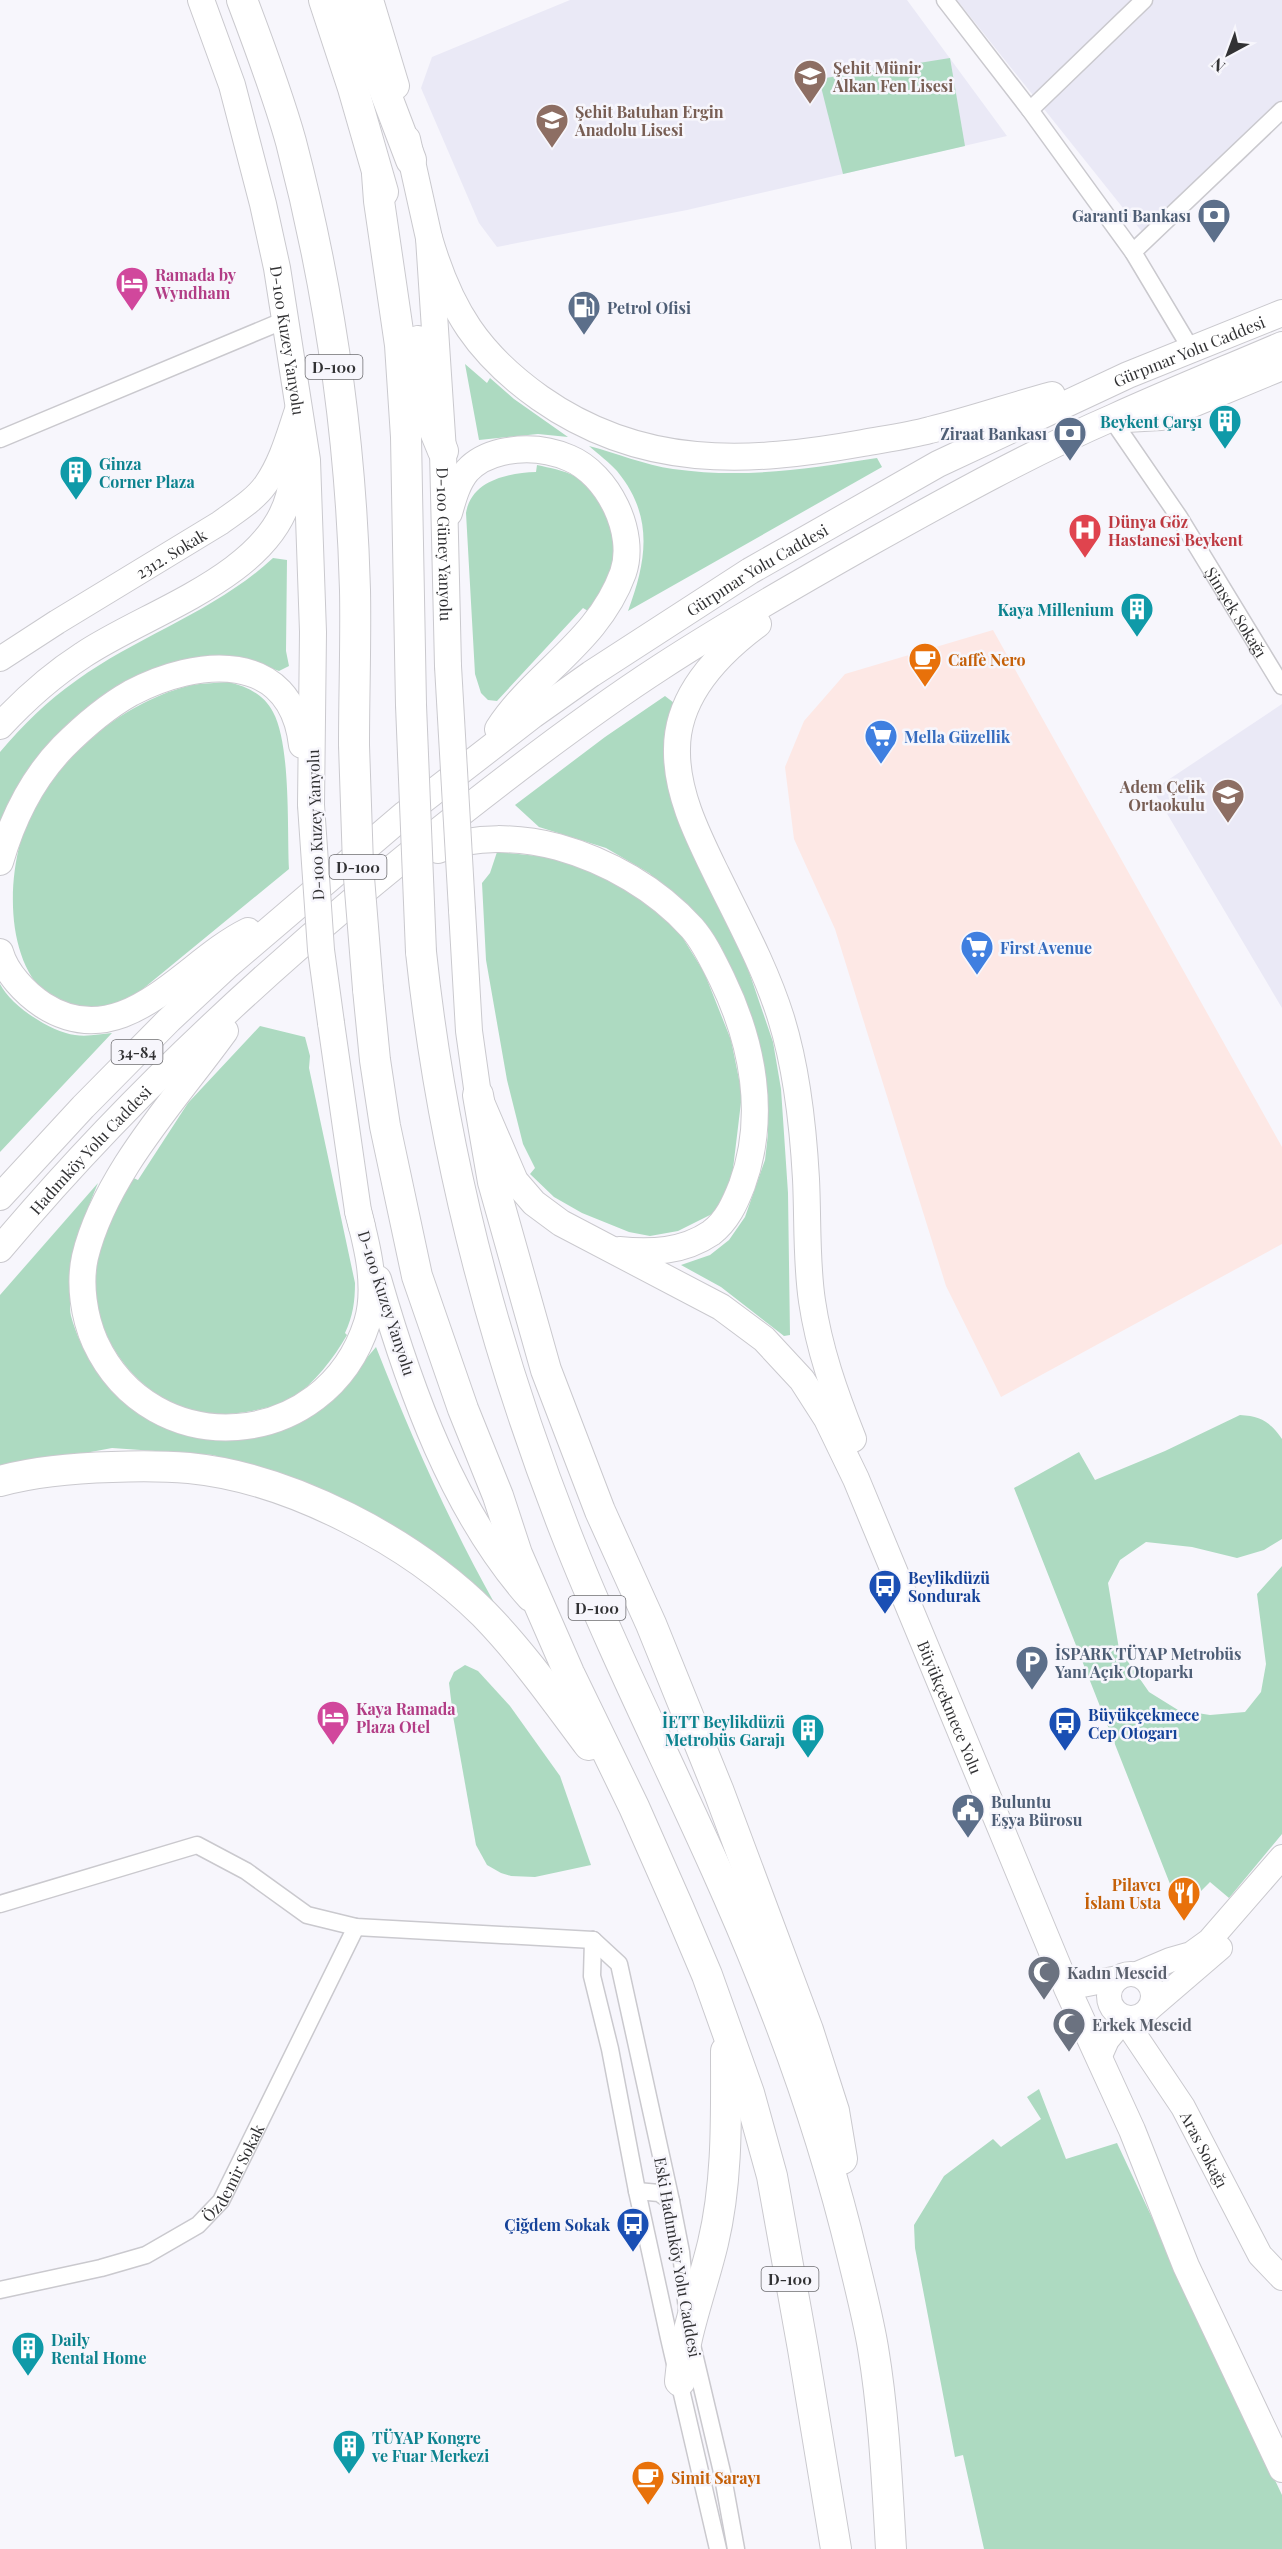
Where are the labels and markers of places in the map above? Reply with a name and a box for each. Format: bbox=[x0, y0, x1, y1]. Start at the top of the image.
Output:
place label: Şehit Münir Alkan Fen Lisesi bbox=[832, 57, 953, 96]
school or university icon: Şehit Münir Alkan Fen Lisesi bbox=[792, 58, 828, 105]
place label: Şehit Batuhan Ergin Anadolu Lisesi bbox=[574, 101, 724, 140]
school or university icon: Şehit Batuhan Ergin Anadolu Lisesi bbox=[534, 102, 570, 149]
bank icon: Garanti Bankası bbox=[1196, 197, 1232, 244]
place label: Garanti Bankası bbox=[1072, 205, 1191, 226]
place label: Ramada by Wyndham bbox=[154, 264, 237, 303]
hotel icon: Ramada by Wyndham bbox=[114, 265, 150, 312]
fuel station icon: Petrol Ofisi bbox=[566, 289, 602, 336]
place label: Petrol Ofisi bbox=[607, 297, 691, 318]
building icon: Beykent Çarşı bbox=[1207, 403, 1243, 450]
place label: Beykent Çarşı bbox=[1100, 411, 1202, 432]
bank icon: Ziraat Bankası bbox=[1052, 415, 1088, 462]
place label: Ziraat Bankası bbox=[940, 423, 1047, 444]
place label: Ginza Corner Plaza bbox=[99, 453, 195, 492]
building icon: Ginza Corner Plaza bbox=[58, 454, 94, 501]
place label: Dünya Göz Hastanesi Beykent bbox=[1108, 511, 1244, 550]
hospital icon: Dünya Göz Hastanesi Beykent bbox=[1067, 512, 1103, 559]
building icon: Kaya Millenium bbox=[1119, 591, 1155, 638]
place label: Kaya Millenium bbox=[998, 599, 1115, 620]
cafe icon: Caffè Nero bbox=[907, 641, 943, 688]
place label: Caffè Nero bbox=[948, 649, 1025, 670]
supermarket icon: Mella Güzellik bbox=[863, 718, 899, 765]
place label: Mella Güzellik bbox=[904, 726, 1011, 747]
place label: Adem Çelik Ortaokulu bbox=[1119, 776, 1206, 815]
school or university icon: Adem Çelik Ortaokulu bbox=[1210, 777, 1246, 824]
supermarket icon: First Avenue bbox=[959, 929, 995, 976]
place label: First Avenue bbox=[1000, 937, 1092, 958]
place label: Beylikdüzü Sondurak bbox=[908, 1567, 990, 1606]
bus stop icon: Beylikdüzü Sondurak bbox=[867, 1568, 903, 1615]
place label: İSPARK TÜYAP Metrobüs Yanı Açık Otoparkı bbox=[1054, 1643, 1241, 1682]
parking icon: İSPARK TÜYAP Metrobüs Yanı Açık Otoparkı bbox=[1014, 1644, 1050, 1691]
place label: Kaya Ramada Plaza Otel bbox=[356, 1698, 456, 1737]
hotel icon: Kaya Ramada Plaza Otel bbox=[315, 1699, 351, 1746]
place label: Büyükçekmece Cep Otogarı bbox=[1088, 1704, 1199, 1743]
bus stop icon: Büyükçekmece Cep Otogarı bbox=[1047, 1705, 1083, 1752]
place label: İETT Beylikdüzü Metrobüs Garajı bbox=[662, 1711, 785, 1750]
building icon: İETT Beylikdüzü Metrobüs Garajı bbox=[790, 1712, 826, 1759]
place label: Buluntu Eşya Bürosu bbox=[991, 1791, 1083, 1830]
public building icon: Buluntu Eşya Bürosu bbox=[950, 1792, 986, 1839]
place label: Pilavcı İslam Usta bbox=[1084, 1874, 1162, 1913]
restaurant icon: Pilavcı İslam Usta bbox=[1166, 1875, 1202, 1922]
mosque icon: Kadın Mescid bbox=[1026, 1954, 1062, 2001]
place label: Kadın Mescid bbox=[1067, 1962, 1168, 1983]
mosque icon: Erkek Mescid bbox=[1051, 2006, 1087, 2053]
place label: Erkek Mescid bbox=[1092, 2014, 1192, 2035]
bus stop icon: Çiğdem Sokak bbox=[615, 2206, 651, 2253]
place label: Çiğdem Sokak bbox=[504, 2214, 611, 2235]
place label: Daily Rental Home bbox=[51, 2329, 147, 2368]
building icon: Daily Rental Home bbox=[10, 2330, 46, 2377]
place label: TÜYAP Kongre ve Fuar Merkezi bbox=[371, 2427, 489, 2466]
building icon: TÜYAP Kongre ve Fuar Merkezi bbox=[331, 2428, 367, 2475]
cafe icon: Simit Sarayı bbox=[630, 2459, 666, 2506]
place label: Simit Sarayı bbox=[671, 2467, 761, 2488]

